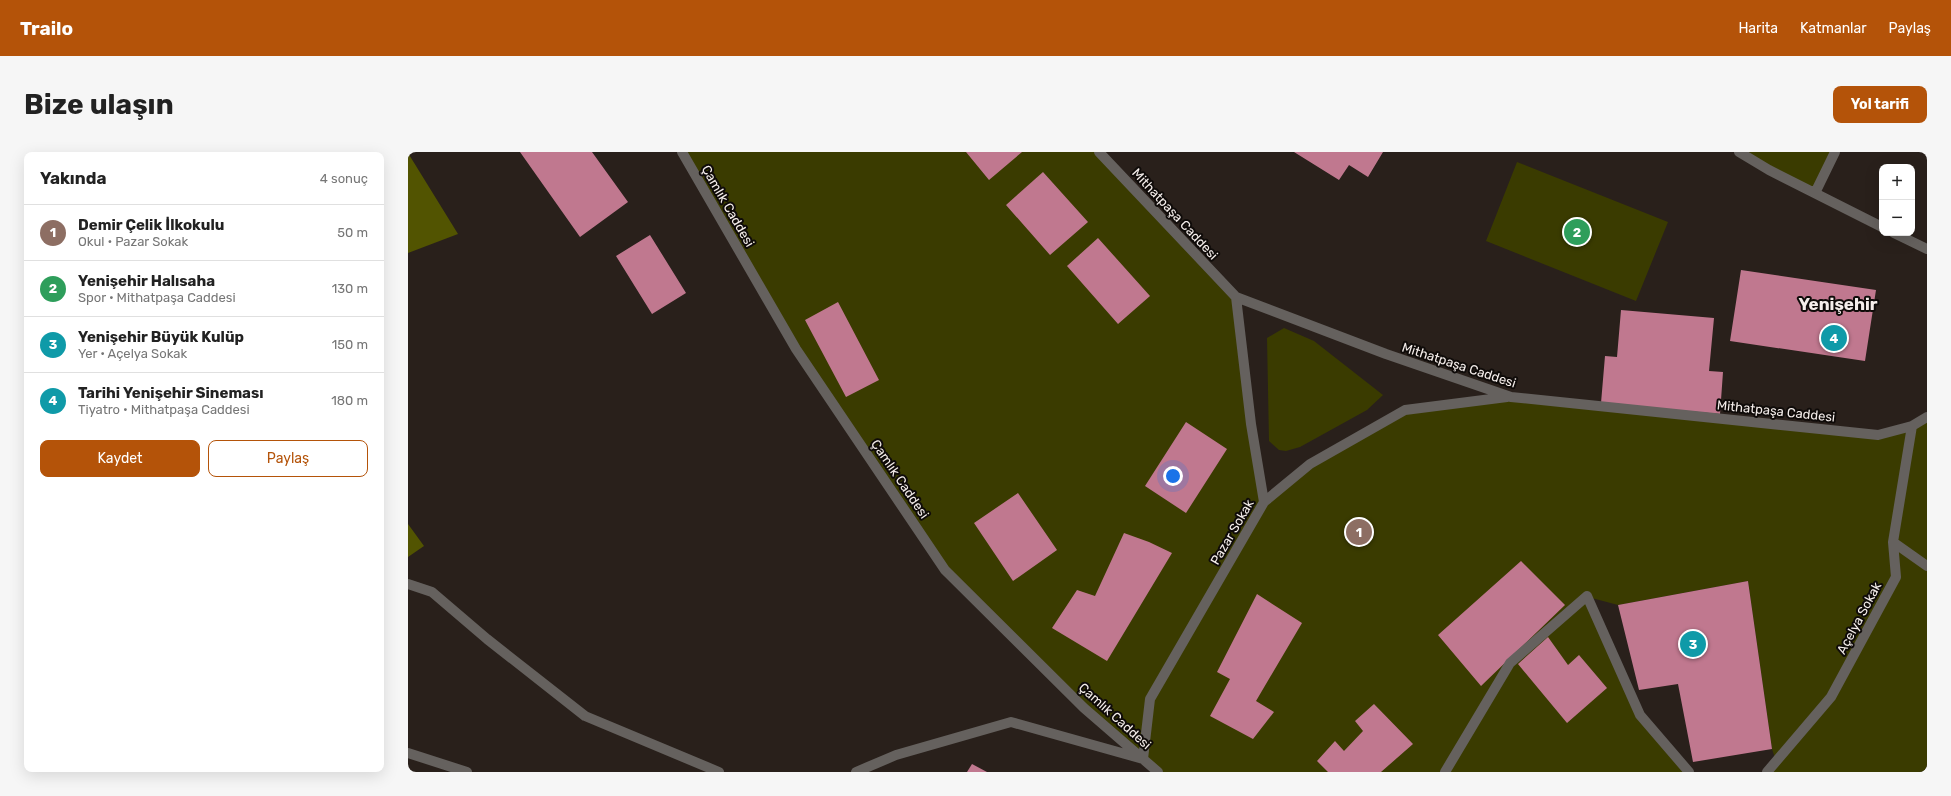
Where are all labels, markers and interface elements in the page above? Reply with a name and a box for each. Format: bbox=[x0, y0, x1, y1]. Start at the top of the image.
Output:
text: Trailo bbox=[20, 17, 73, 40]
text: Harita bbox=[1738, 20, 1778, 37]
text: Katmanlar bbox=[1800, 20, 1867, 37]
text: Paylaş bbox=[1889, 20, 1931, 37]
button: Yol tarifi bbox=[1833, 86, 1927, 123]
text: Bize ulaşın bbox=[24, 88, 174, 121]
street label: Çamlık Caddesi bbox=[699, 162, 757, 250]
map controls bbox=[1879, 164, 1915, 236]
button: + bbox=[1879, 164, 1915, 200]
street label: Mithatpaşa Caddesi bbox=[1129, 165, 1221, 263]
text: Yakında bbox=[40, 168, 106, 188]
text: 4 sonuç bbox=[320, 171, 368, 186]
button: − bbox=[1879, 200, 1915, 236]
text: Demir Çelik İlkokulu bbox=[78, 216, 224, 234]
pin: 2 bbox=[1564, 217, 1590, 247]
text: 1 bbox=[50, 225, 56, 240]
text: 50 m bbox=[337, 225, 368, 240]
text: Okul · Pazar Sokak bbox=[78, 234, 188, 249]
text: Yenişehir Halısaha bbox=[78, 272, 215, 290]
text: 2 bbox=[49, 281, 57, 296]
text: 130 m bbox=[332, 281, 368, 296]
text: Spor · Mithatpaşa Caddesi bbox=[78, 290, 236, 305]
district label: Yenişehir bbox=[1798, 294, 1878, 314]
pin: 4 bbox=[1821, 323, 1847, 353]
text: Yenişehir Büyük Kulüp bbox=[78, 328, 244, 346]
text: 3 bbox=[49, 337, 57, 352]
text: 150 m bbox=[332, 337, 368, 352]
street label: Mithatpaşa Caddesi bbox=[1400, 339, 1518, 391]
text: Yer · Açelya Sokak bbox=[78, 346, 187, 361]
text: Tarihi Yenişehir Sineması bbox=[78, 384, 264, 402]
text: 4 bbox=[49, 393, 57, 408]
text: 180 m bbox=[331, 393, 368, 408]
street label: Mithatpaşa Caddesi bbox=[1716, 397, 1836, 425]
text: Tiyatro · Mithatpaşa Caddesi bbox=[78, 402, 250, 417]
street label: Çamlık Caddesi bbox=[868, 437, 932, 521]
button: Kaydet bbox=[40, 440, 200, 477]
button: Paylaş bbox=[208, 440, 368, 477]
your location bbox=[1163, 466, 1183, 486]
street label: Pazar Sokak bbox=[1207, 496, 1257, 567]
pin: 1 bbox=[1346, 517, 1372, 547]
street label: Açelya Sokak bbox=[1834, 579, 1884, 657]
pin: 3 bbox=[1680, 629, 1706, 659]
street label: Çamlık Caddesi bbox=[1076, 680, 1154, 752]

